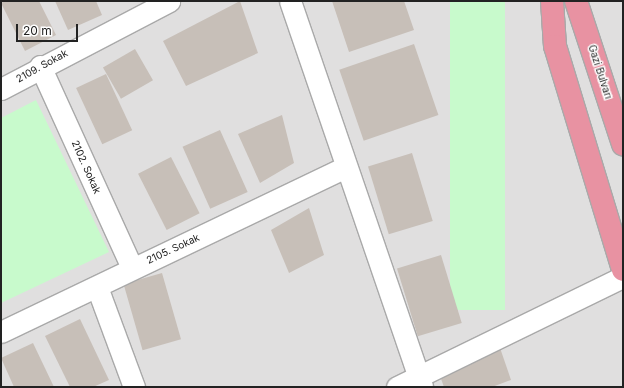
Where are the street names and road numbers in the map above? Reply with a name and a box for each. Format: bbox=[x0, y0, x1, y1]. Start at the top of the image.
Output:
street label: Gazi Bulvarı bbox=[586, 43, 614, 101]
street label: 2109. Sokak bbox=[14, 47, 70, 85]
street label: 2102. Sokak bbox=[69, 138, 103, 196]
street label: 2105. Sokak bbox=[145, 232, 201, 266]

